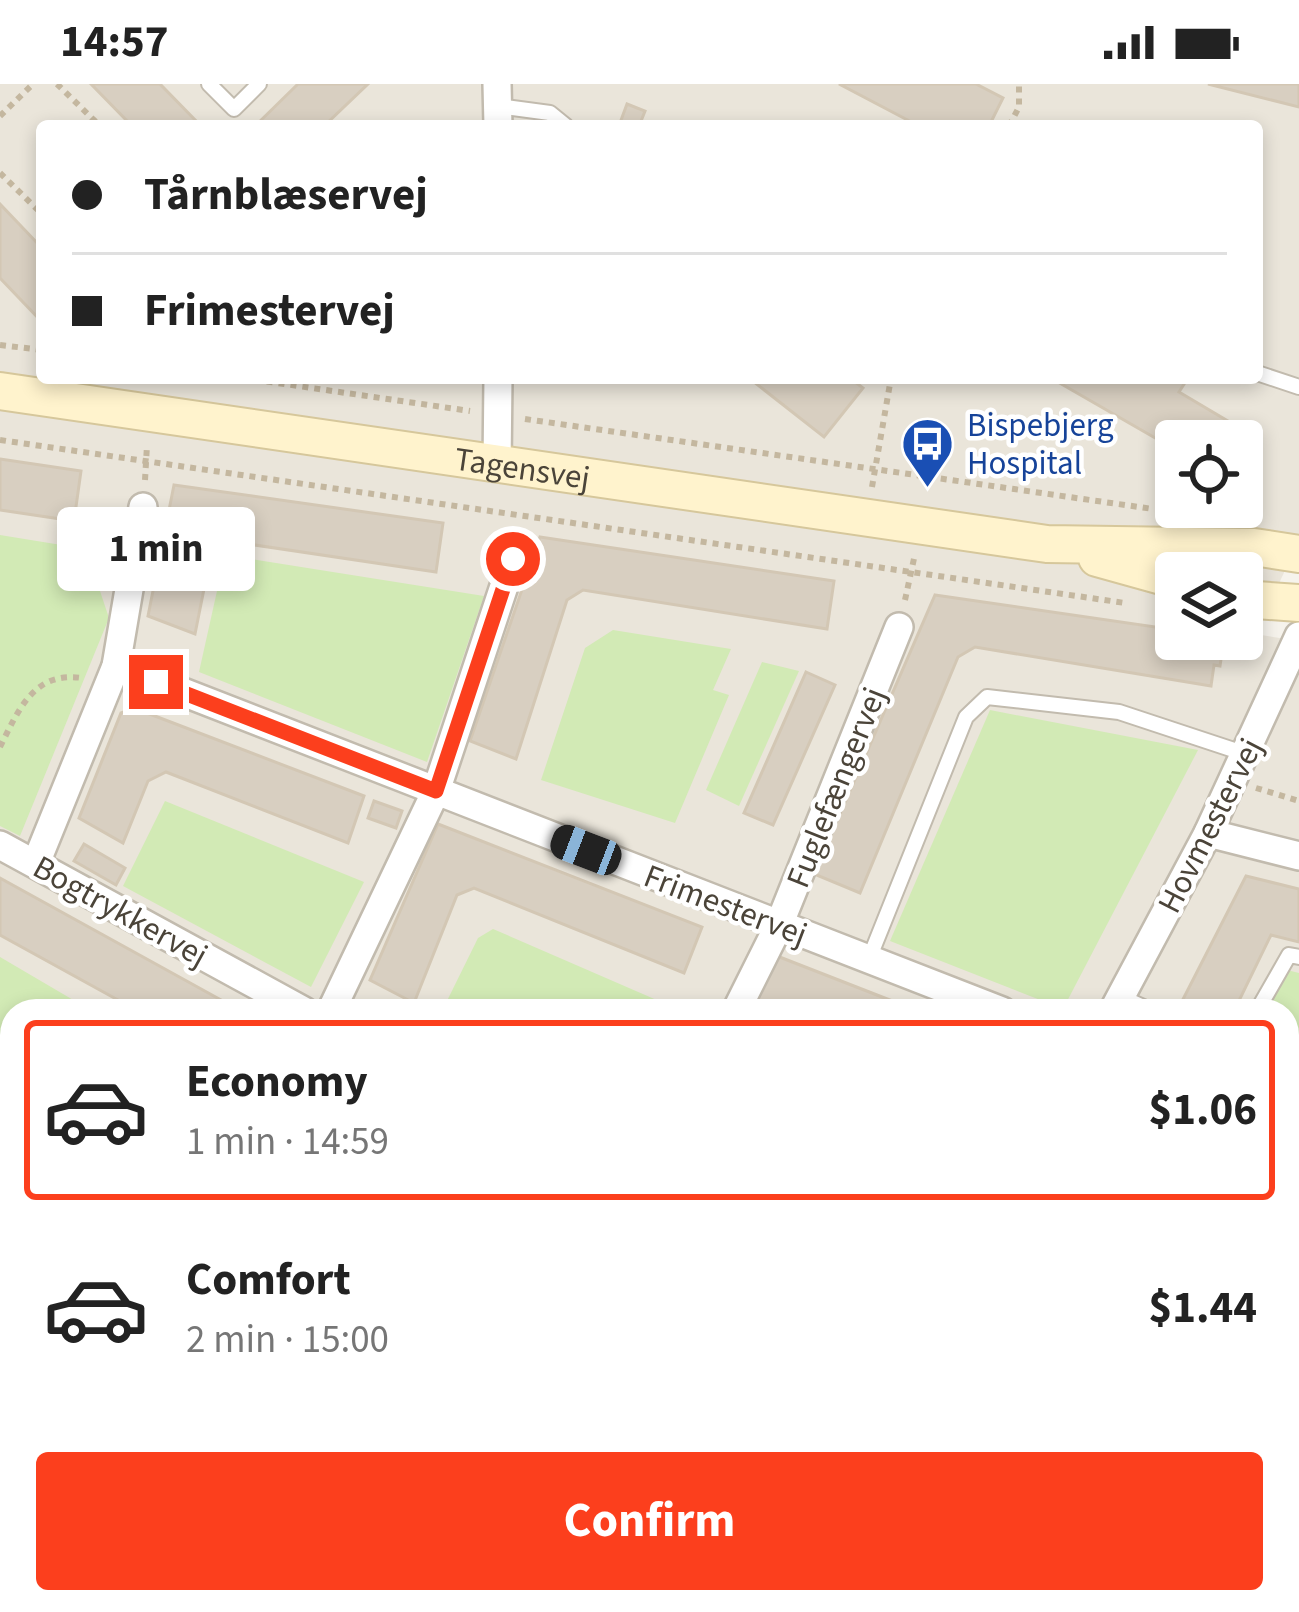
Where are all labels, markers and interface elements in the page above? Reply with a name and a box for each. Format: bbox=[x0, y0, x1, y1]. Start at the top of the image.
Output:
text: 14:57 bbox=[60, 10, 169, 74]
text: Tårnblæservej bbox=[144, 163, 428, 227]
text: Frimestervej bbox=[144, 279, 395, 343]
place label: Bispebjerg Hospital bbox=[967, 402, 1114, 487]
bus stop icon: Bispebjerg Hospital bbox=[900, 415, 956, 489]
map controls bbox=[1155, 420, 1263, 660]
button: locate bbox=[1155, 420, 1263, 528]
street label: Tagensvej bbox=[451, 436, 593, 502]
callout: 1 min bbox=[57, 508, 255, 592]
text: 1 min bbox=[109, 521, 203, 577]
route start bbox=[486, 532, 540, 586]
button: layers bbox=[1155, 552, 1263, 660]
route end bbox=[129, 655, 183, 709]
street label: Fuglefængervej bbox=[775, 680, 898, 895]
street label: Hovmestervej bbox=[1146, 730, 1275, 921]
car bbox=[546, 820, 626, 880]
street label: Bogtrykkervej bbox=[24, 844, 216, 979]
street label: Frimestervej bbox=[637, 853, 814, 958]
text: Economy bbox=[186, 1050, 368, 1114]
icon: car bbox=[42, 1056, 150, 1164]
text: $1.06 bbox=[1148, 1078, 1257, 1142]
text: 1 min · 14:59 bbox=[186, 1114, 389, 1170]
text: Comfort bbox=[186, 1248, 351, 1312]
icon: car bbox=[42, 1254, 150, 1362]
text: $1.44 bbox=[1148, 1276, 1257, 1340]
text: 2 min · 15:00 bbox=[186, 1312, 389, 1368]
button: Confirm bbox=[36, 1452, 1263, 1590]

